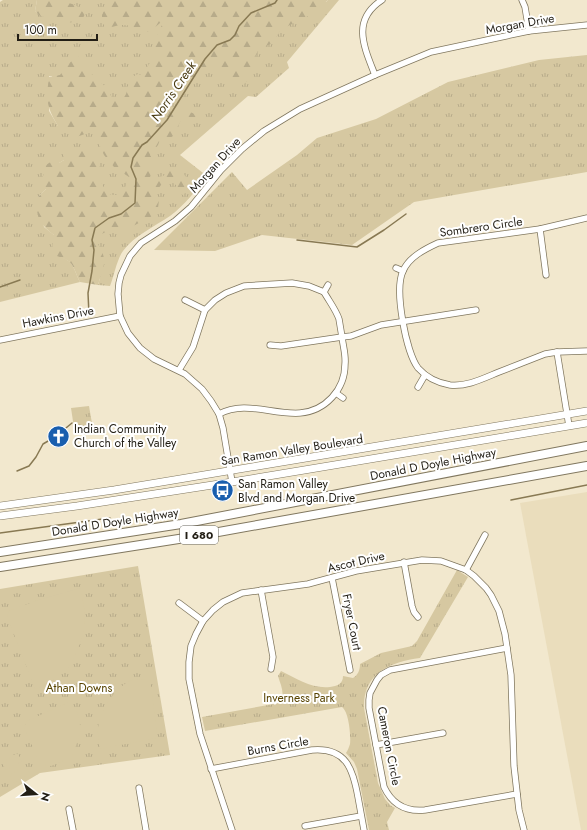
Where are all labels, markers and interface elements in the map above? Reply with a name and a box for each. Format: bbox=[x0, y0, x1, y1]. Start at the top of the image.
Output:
street label: Morgan Drive bbox=[484, 9, 556, 39]
scale bar bbox=[18, 16, 97, 42]
text: 100 m bbox=[24, 21, 57, 39]
water label: Norris Creek bbox=[146, 57, 201, 125]
street label: Morgan Drive bbox=[185, 133, 245, 197]
street label: Sombrero Circle bbox=[438, 212, 524, 242]
street label: Hawkins Drive bbox=[21, 301, 95, 333]
place label: Indian Community Church of the Valley bbox=[74, 420, 177, 452]
church icon: Indian Community Church of the Valley bbox=[45, 423, 71, 449]
street label: San Ramon Valley Boulevard bbox=[220, 430, 364, 470]
street label: Donald D Doyle Highway bbox=[368, 443, 498, 485]
place label: San Ramon Valley Blvd and Morgan Drive bbox=[238, 475, 355, 507]
bus stop icon: San Ramon Valley Blvd and Morgan Drive bbox=[210, 478, 236, 504]
street label: Donald D Doyle Highway bbox=[50, 503, 180, 541]
road number: I 680 bbox=[180, 526, 218, 544]
street label: Ascot Drive bbox=[326, 547, 386, 577]
street label: Fryer Court bbox=[338, 592, 366, 652]
park label: Athan Downs bbox=[46, 679, 112, 697]
park label: Inverness Park bbox=[263, 689, 336, 707]
street label: Cameron Circle bbox=[373, 705, 405, 787]
street label: Burns Circle bbox=[246, 732, 310, 760]
north arrow bbox=[16, 774, 56, 814]
text: N bbox=[37, 790, 54, 803]

